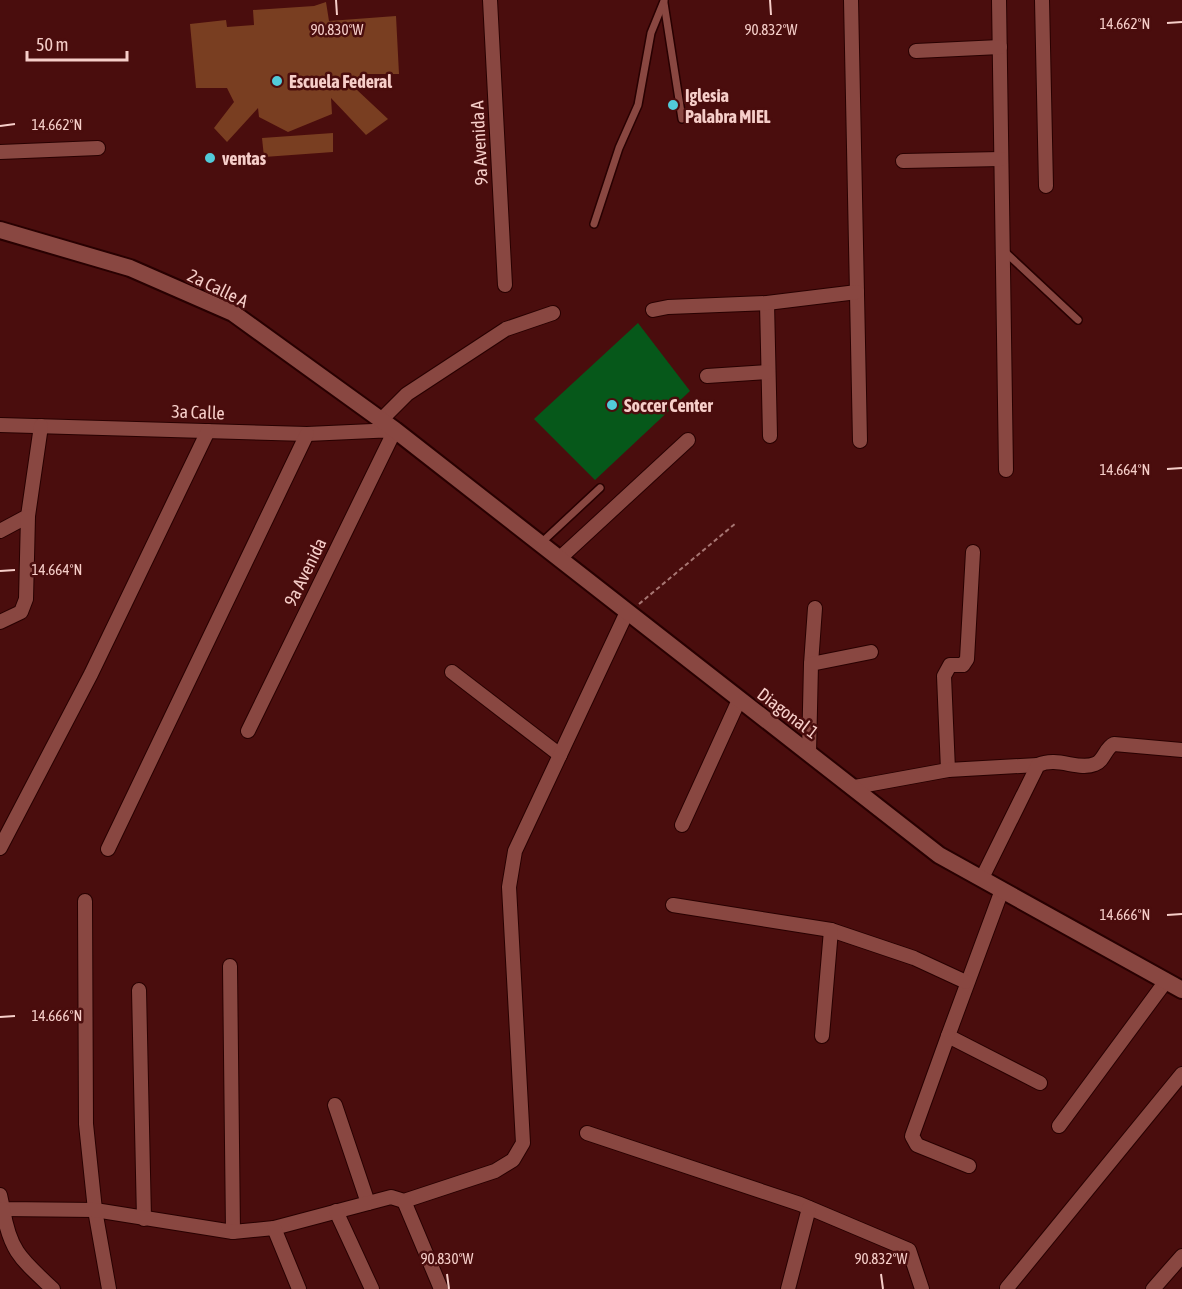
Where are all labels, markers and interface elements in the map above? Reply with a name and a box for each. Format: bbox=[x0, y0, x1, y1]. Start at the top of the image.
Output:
text: 14.662°N bbox=[1100, 15, 1150, 32]
text: 90.830°W bbox=[311, 21, 364, 38]
text: 90.832°W bbox=[745, 21, 798, 38]
scale bar bbox=[27, 24, 128, 62]
text: 50 m bbox=[36, 34, 68, 55]
place label: Escuela Federal bbox=[289, 71, 392, 92]
marker: Escuela Federal bbox=[270, 74, 284, 88]
place label: Iglesia Palabra MIEL bbox=[685, 85, 771, 127]
marker: Iglesia Palabra MIEL bbox=[666, 98, 680, 112]
street label: 9a Avenida A bbox=[466, 100, 492, 186]
text: 14.662°N bbox=[32, 116, 82, 133]
place label: ventas bbox=[222, 148, 267, 169]
marker: ventas bbox=[203, 151, 217, 165]
street label: 2a Calle A bbox=[184, 264, 252, 312]
place label: Soccer Center bbox=[624, 395, 713, 416]
marker: Soccer Center bbox=[605, 398, 619, 412]
street label: 3a Calle bbox=[171, 401, 225, 423]
text: 14.664°N bbox=[1100, 461, 1150, 478]
street label: 9a Avenida bbox=[279, 534, 331, 610]
text: 14.664°N bbox=[32, 561, 82, 578]
street label: Diagonal 1 bbox=[753, 683, 823, 743]
text: 14.666°N bbox=[1100, 906, 1150, 923]
text: 14.666°N bbox=[32, 1007, 82, 1024]
text: 90.830°W bbox=[421, 1250, 474, 1267]
text: 90.832°W bbox=[855, 1250, 908, 1267]

